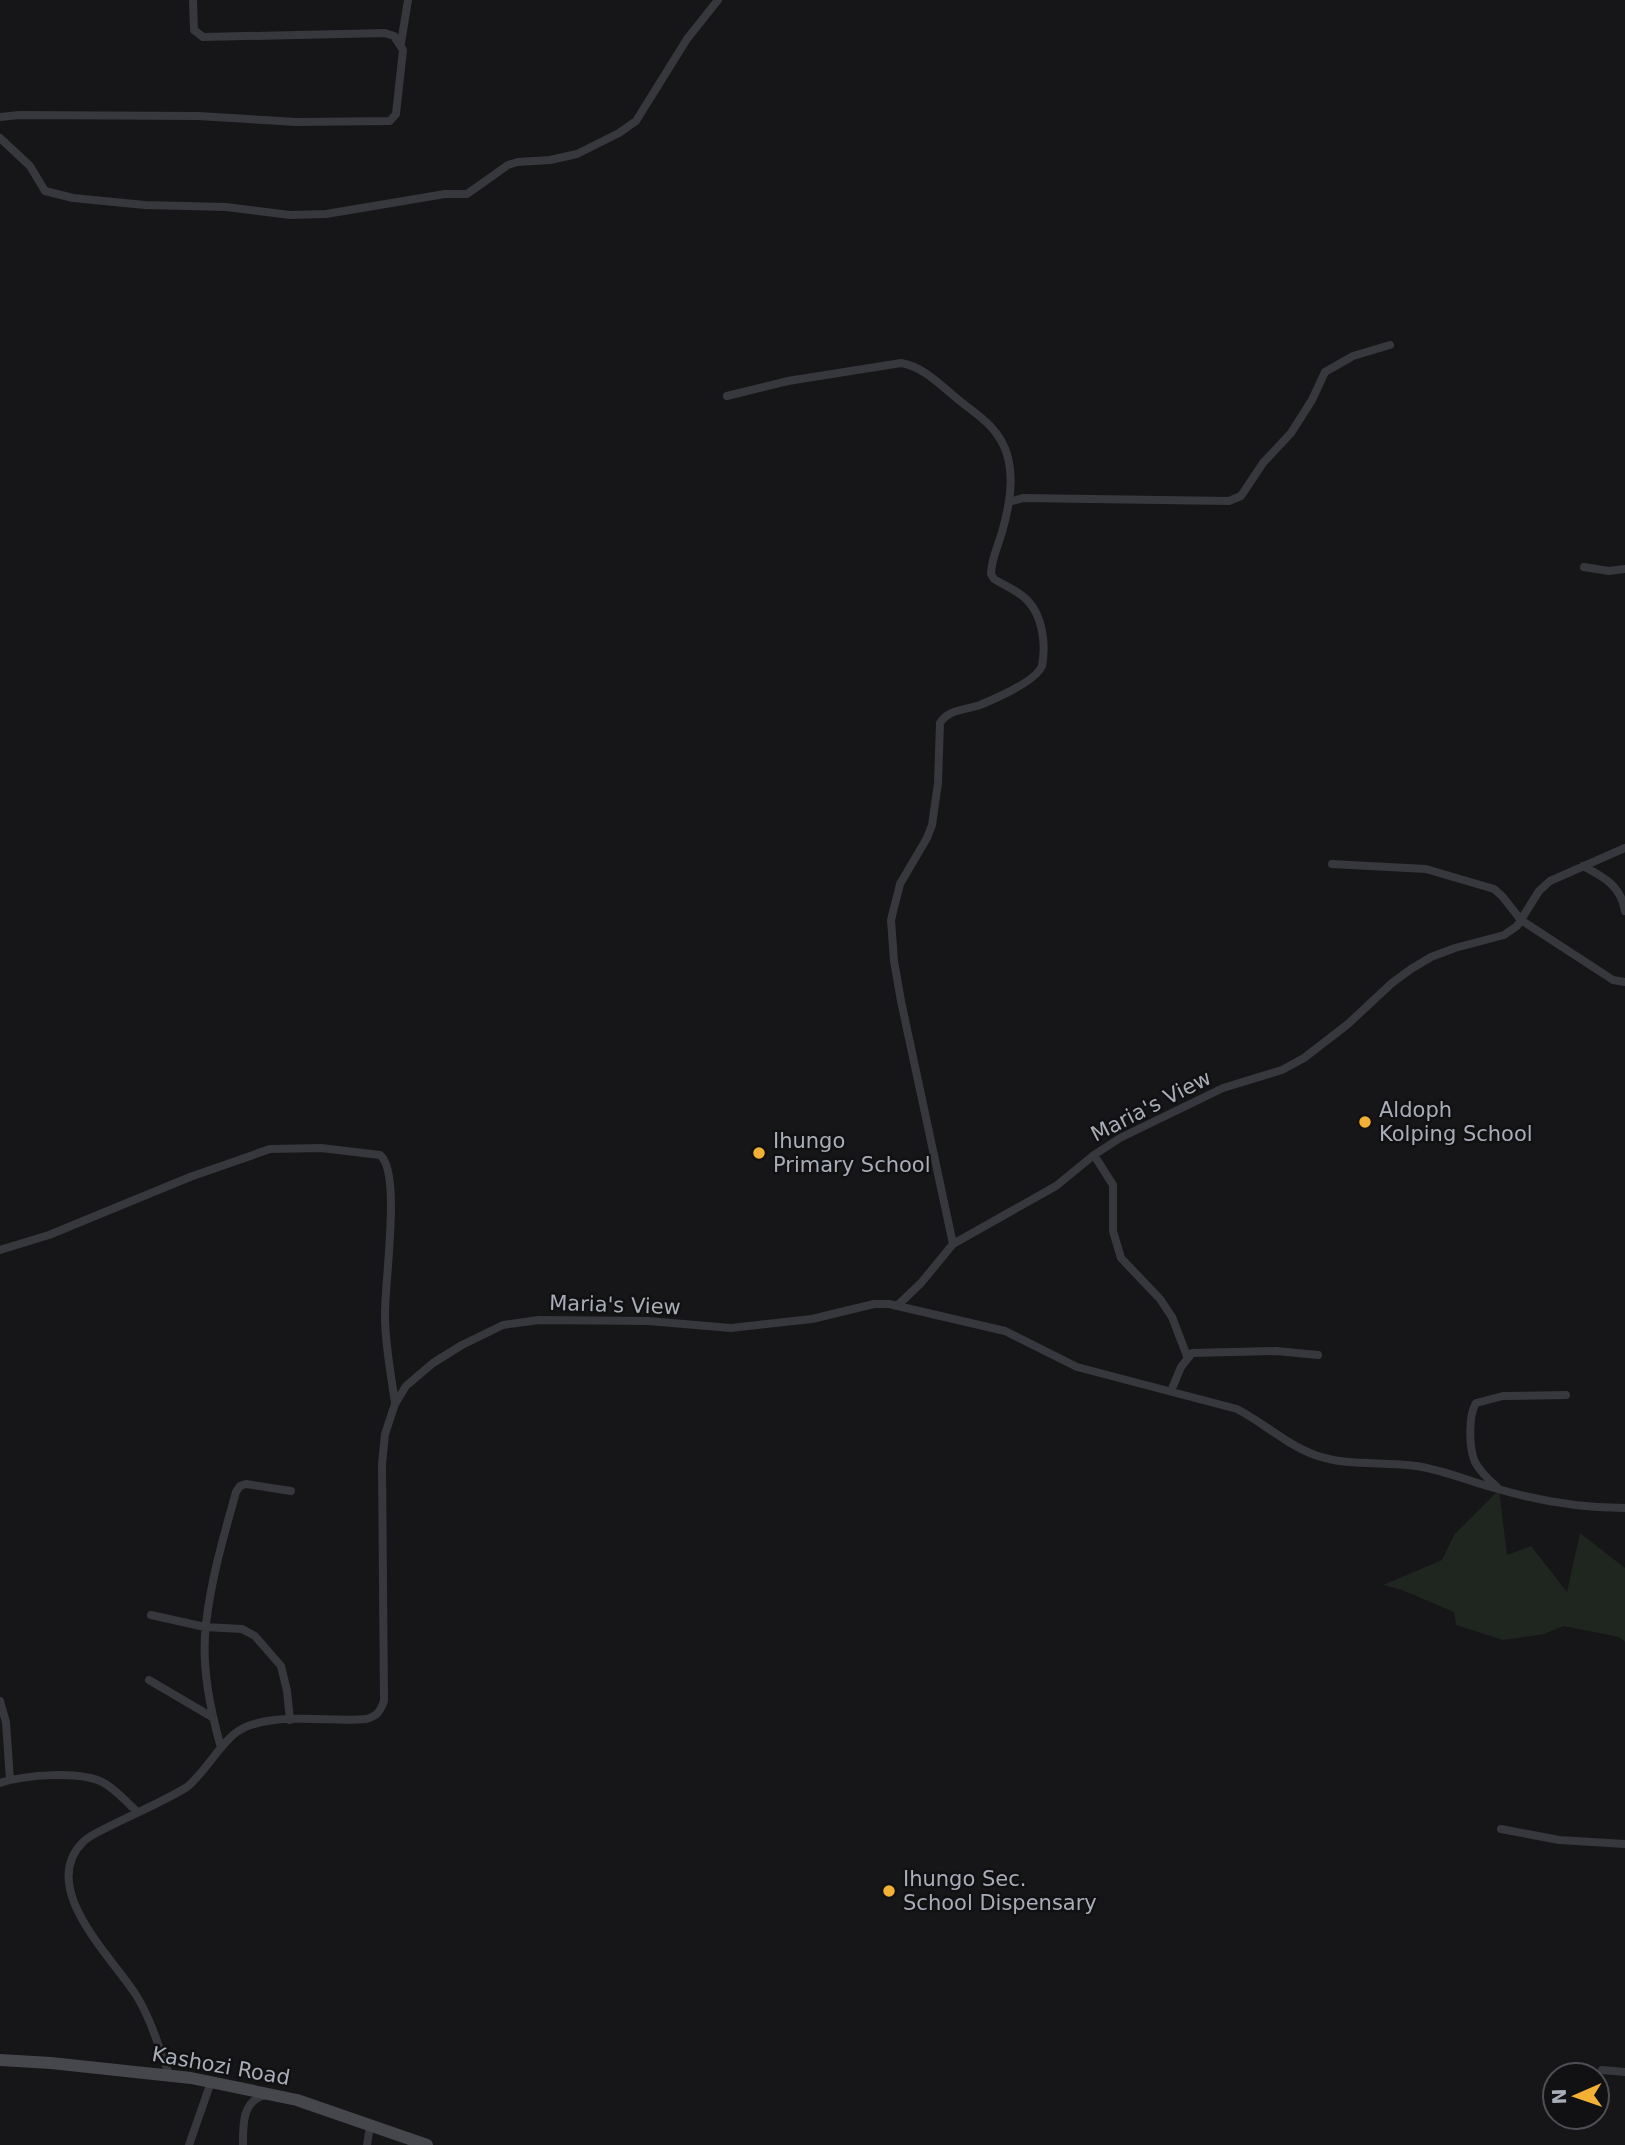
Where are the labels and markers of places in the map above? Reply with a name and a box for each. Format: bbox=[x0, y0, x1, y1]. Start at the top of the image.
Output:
place label: Aldoph Kolping School bbox=[1379, 1098, 1533, 1146]
marker: Aldoph Kolping School bbox=[1357, 1114, 1373, 1130]
place label: Ihungo Primary School bbox=[773, 1129, 931, 1177]
marker: Ihungo Primary School bbox=[751, 1145, 767, 1161]
place label: Ihungo Sec. School Dispensary bbox=[903, 1867, 1097, 1915]
marker: Ihungo Sec. School Dispensary bbox=[881, 1883, 897, 1899]

